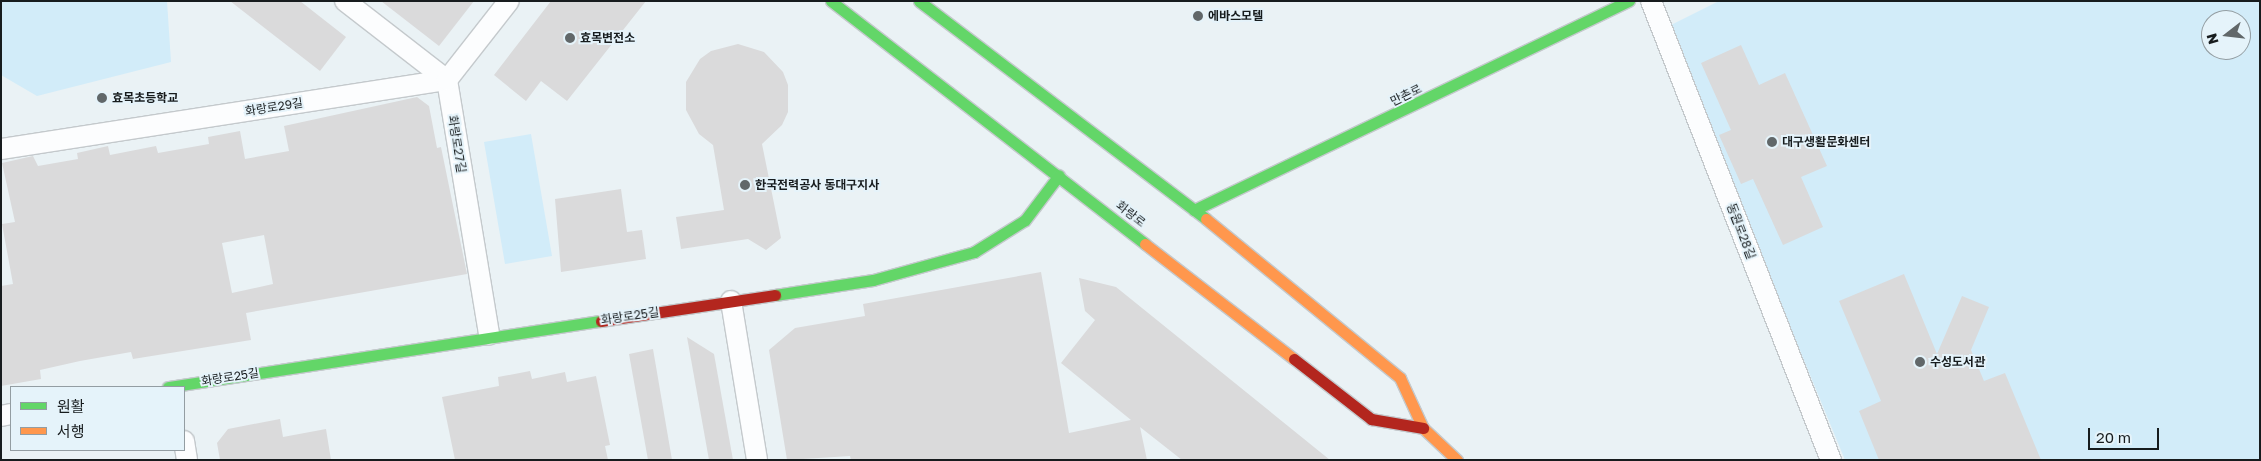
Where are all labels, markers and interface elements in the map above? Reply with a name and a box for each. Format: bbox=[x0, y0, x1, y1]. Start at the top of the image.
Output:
place label: 에바스모텔 bbox=[1208, 9, 1263, 23]
marker: 에바스모텔 bbox=[1192, 10, 1204, 22]
north arrow bbox=[2201, 10, 2251, 60]
place label: 효목변전소 bbox=[580, 31, 635, 45]
marker: 효목변전소 bbox=[564, 32, 576, 44]
text: N bbox=[2202, 32, 2222, 46]
street label: 만촌로 bbox=[1388, 81, 1424, 109]
place label: 효목초등학교 bbox=[112, 91, 178, 105]
marker: 효목초등학교 bbox=[96, 92, 108, 104]
street label: 화랑로29길 bbox=[244, 95, 304, 119]
street label: 화랑로27길 bbox=[445, 114, 469, 174]
place label: 대구생활문화센터 bbox=[1782, 135, 1870, 149]
marker: 대구생활문화센터 bbox=[1766, 136, 1778, 148]
place label: 한국전력공사 동대구지사 bbox=[755, 178, 879, 192]
marker: 한국전력공사 동대구지사 bbox=[739, 179, 751, 191]
street label: 화랑로 bbox=[1114, 198, 1148, 230]
street label: 동원로28길 bbox=[1724, 201, 1758, 261]
street label: 화랑로25길 bbox=[600, 305, 660, 327]
place label: 수성도서관 bbox=[1930, 355, 1985, 369]
marker: 수성도서관 bbox=[1914, 356, 1926, 368]
street label: 화랑로25길 bbox=[200, 365, 260, 389]
legend bbox=[10, 386, 185, 451]
text: 원활 bbox=[57, 397, 85, 415]
scale bar bbox=[2091, 418, 2162, 450]
text: 서행 bbox=[57, 422, 85, 440]
text: 20 m bbox=[2096, 428, 2131, 446]

